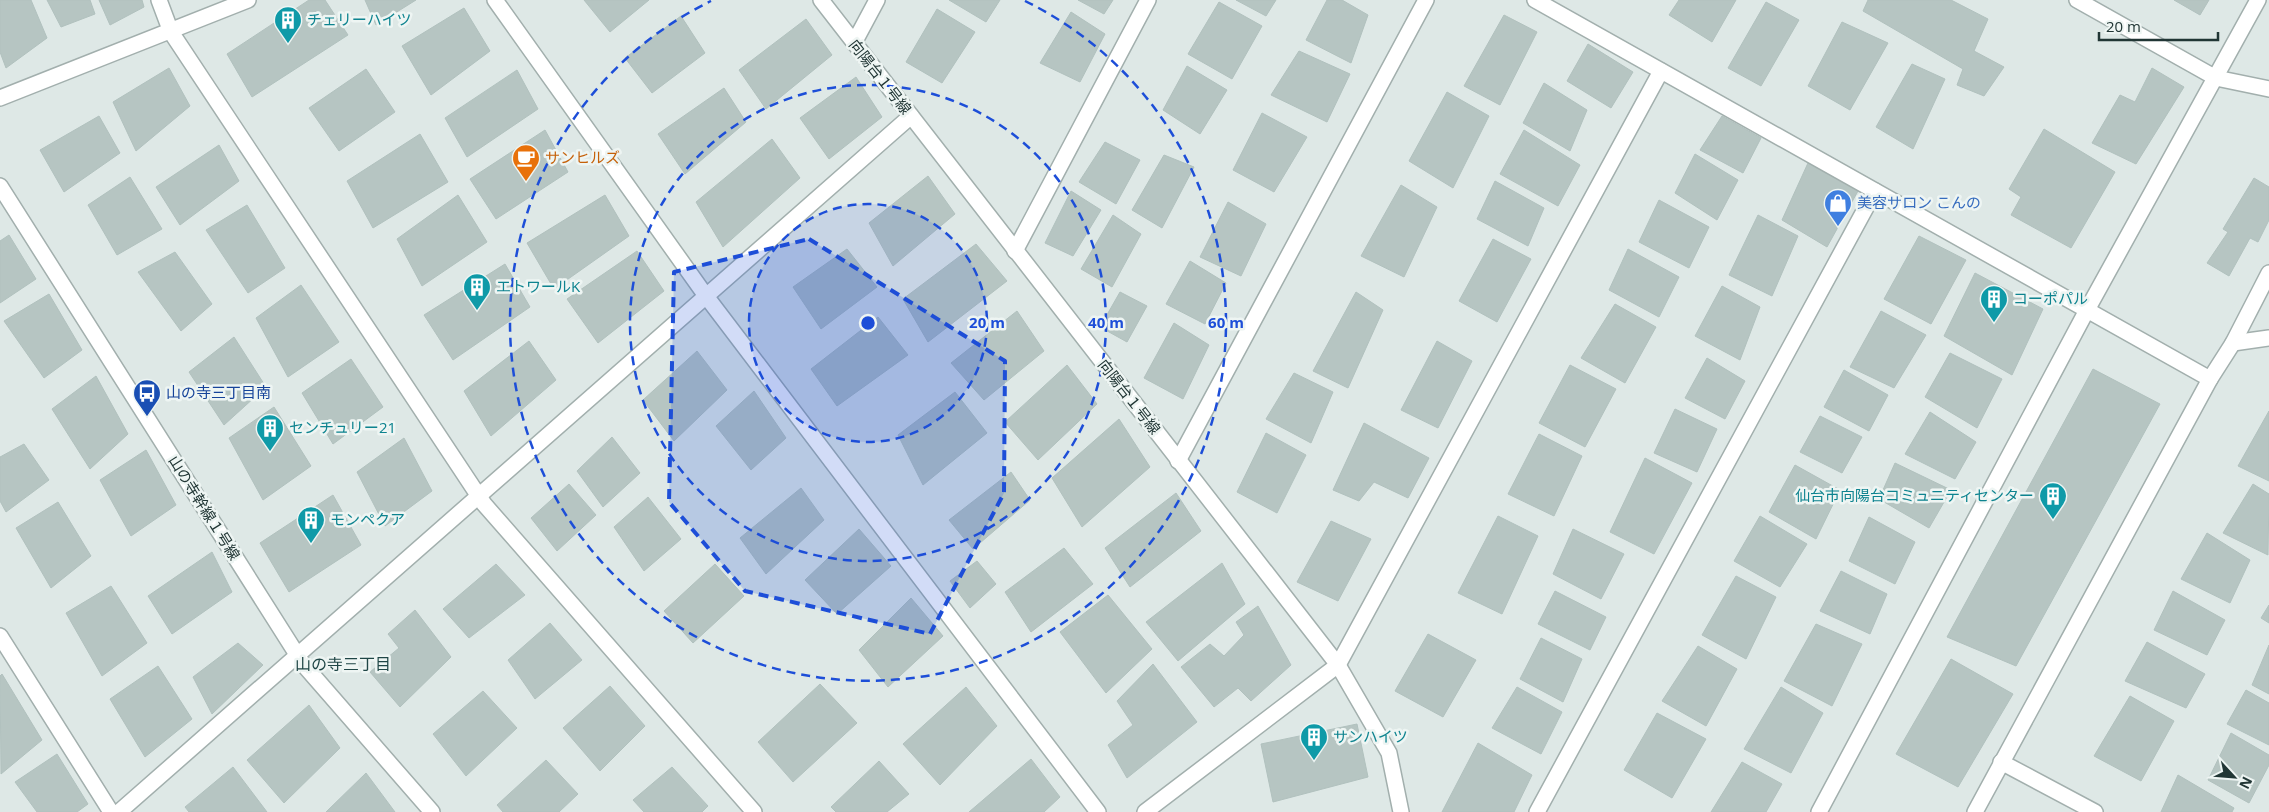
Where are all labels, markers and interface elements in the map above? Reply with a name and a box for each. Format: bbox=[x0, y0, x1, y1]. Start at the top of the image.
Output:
building icon: チェリーハイツ bbox=[273, 5, 303, 44]
place label: チェリーハイツ bbox=[307, 9, 411, 29]
scale bar bbox=[2099, 10, 2218, 42]
text: 20 m bbox=[2106, 16, 2141, 36]
street label: 向陽台１号線 bbox=[845, 35, 916, 118]
cafe icon: サンヒルズ bbox=[511, 143, 541, 182]
place label: サンヒルズ bbox=[545, 147, 620, 167]
shop icon: 美容サロン こんの bbox=[1823, 188, 1853, 227]
place label: 美容サロン こんの bbox=[1857, 192, 1981, 212]
building icon: エトワールK bbox=[462, 272, 492, 311]
place label: エトワールK bbox=[496, 276, 581, 296]
building icon: コーポパル bbox=[1979, 284, 2009, 323]
place label: コーポパル bbox=[2013, 288, 2088, 308]
text: 20 m bbox=[969, 312, 1005, 332]
text: 40 m bbox=[1088, 312, 1124, 332]
text: 60 m bbox=[1208, 312, 1244, 332]
centre of rings bbox=[859, 314, 877, 332]
street label: 向陽台１号線 bbox=[1094, 355, 1165, 438]
bus stop icon: 山の寺三丁目南 bbox=[132, 378, 162, 417]
place label: 山の寺三丁目南 bbox=[166, 382, 271, 402]
building icon: センチュリー21 bbox=[255, 413, 285, 452]
place label: センチュリー21 bbox=[289, 417, 396, 437]
street label: 山の寺幹線１号線 bbox=[165, 451, 245, 564]
building icon: 仙台市向陽台コミュニティセンター bbox=[2038, 481, 2068, 520]
place label: 仙台市向陽台コミュニティセンター bbox=[1795, 485, 2034, 505]
building icon: モンペクア bbox=[296, 505, 326, 544]
place label: モンペクア bbox=[330, 509, 405, 529]
district label: 山の寺三丁目 bbox=[295, 653, 391, 675]
building icon: サンハイツ bbox=[1299, 722, 1329, 761]
place label: サンハイツ bbox=[1333, 726, 1408, 746]
north arrow bbox=[2209, 752, 2259, 802]
text: N bbox=[2235, 774, 2257, 792]

